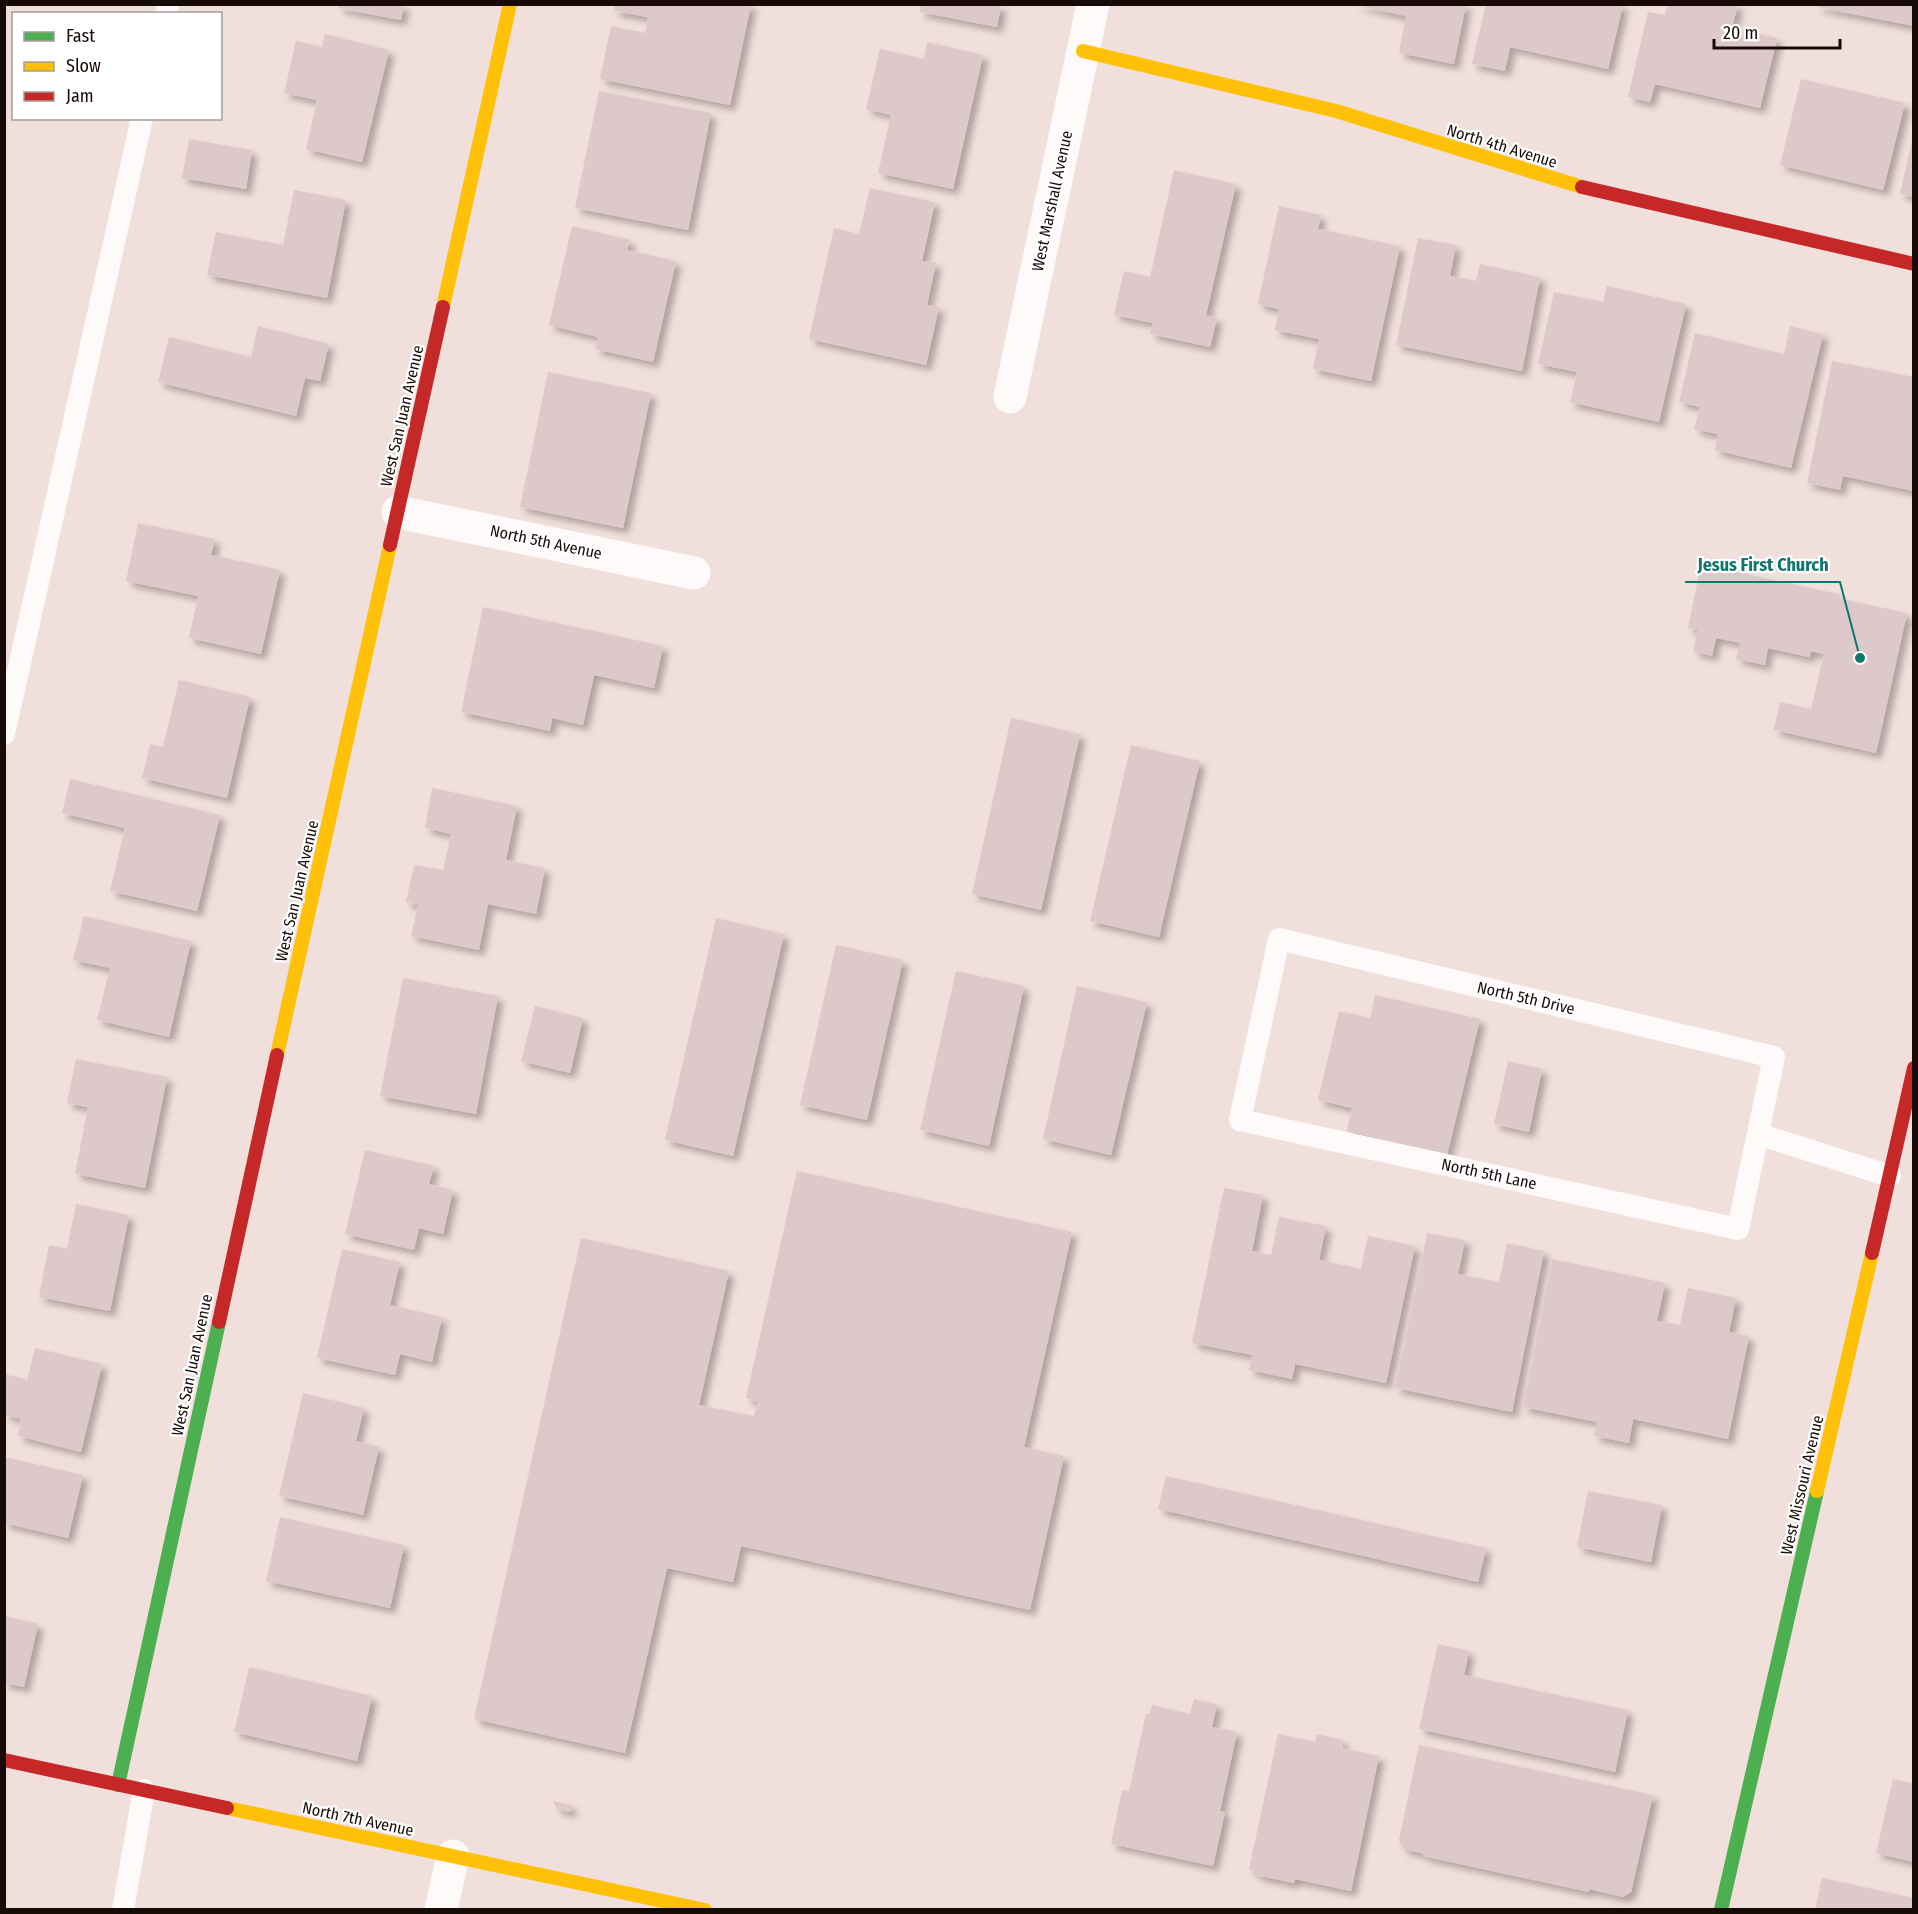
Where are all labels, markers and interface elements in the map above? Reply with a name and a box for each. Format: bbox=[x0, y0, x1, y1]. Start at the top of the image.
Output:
legend bbox=[12, 12, 222, 120]
scale bar bbox=[1714, 12, 1840, 50]
text: 20 m bbox=[1723, 22, 1758, 44]
text: Fast bbox=[66, 25, 95, 47]
text: Slow bbox=[66, 55, 101, 77]
text: Jam bbox=[66, 85, 94, 107]
street label: North 4th Avenue bbox=[1445, 120, 1560, 172]
street label: West Marshall Avenue bbox=[1028, 129, 1076, 273]
street label: West San Juan Avenue bbox=[377, 343, 428, 488]
street label: North 5th Avenue bbox=[488, 521, 604, 563]
callout: Jesus First Church bbox=[1685, 546, 1840, 582]
text: Jesus First Church bbox=[1696, 554, 1829, 576]
street label: West San Juan Avenue bbox=[272, 818, 323, 963]
street label: North 5th Drive bbox=[1475, 978, 1577, 1018]
street label: North 5th Lane bbox=[1440, 1155, 1538, 1193]
street label: West San Juan Avenue bbox=[168, 1292, 216, 1438]
street label: West Missouri Avenue bbox=[1777, 1413, 1827, 1557]
street label: North 7th Avenue bbox=[301, 1798, 415, 1840]

